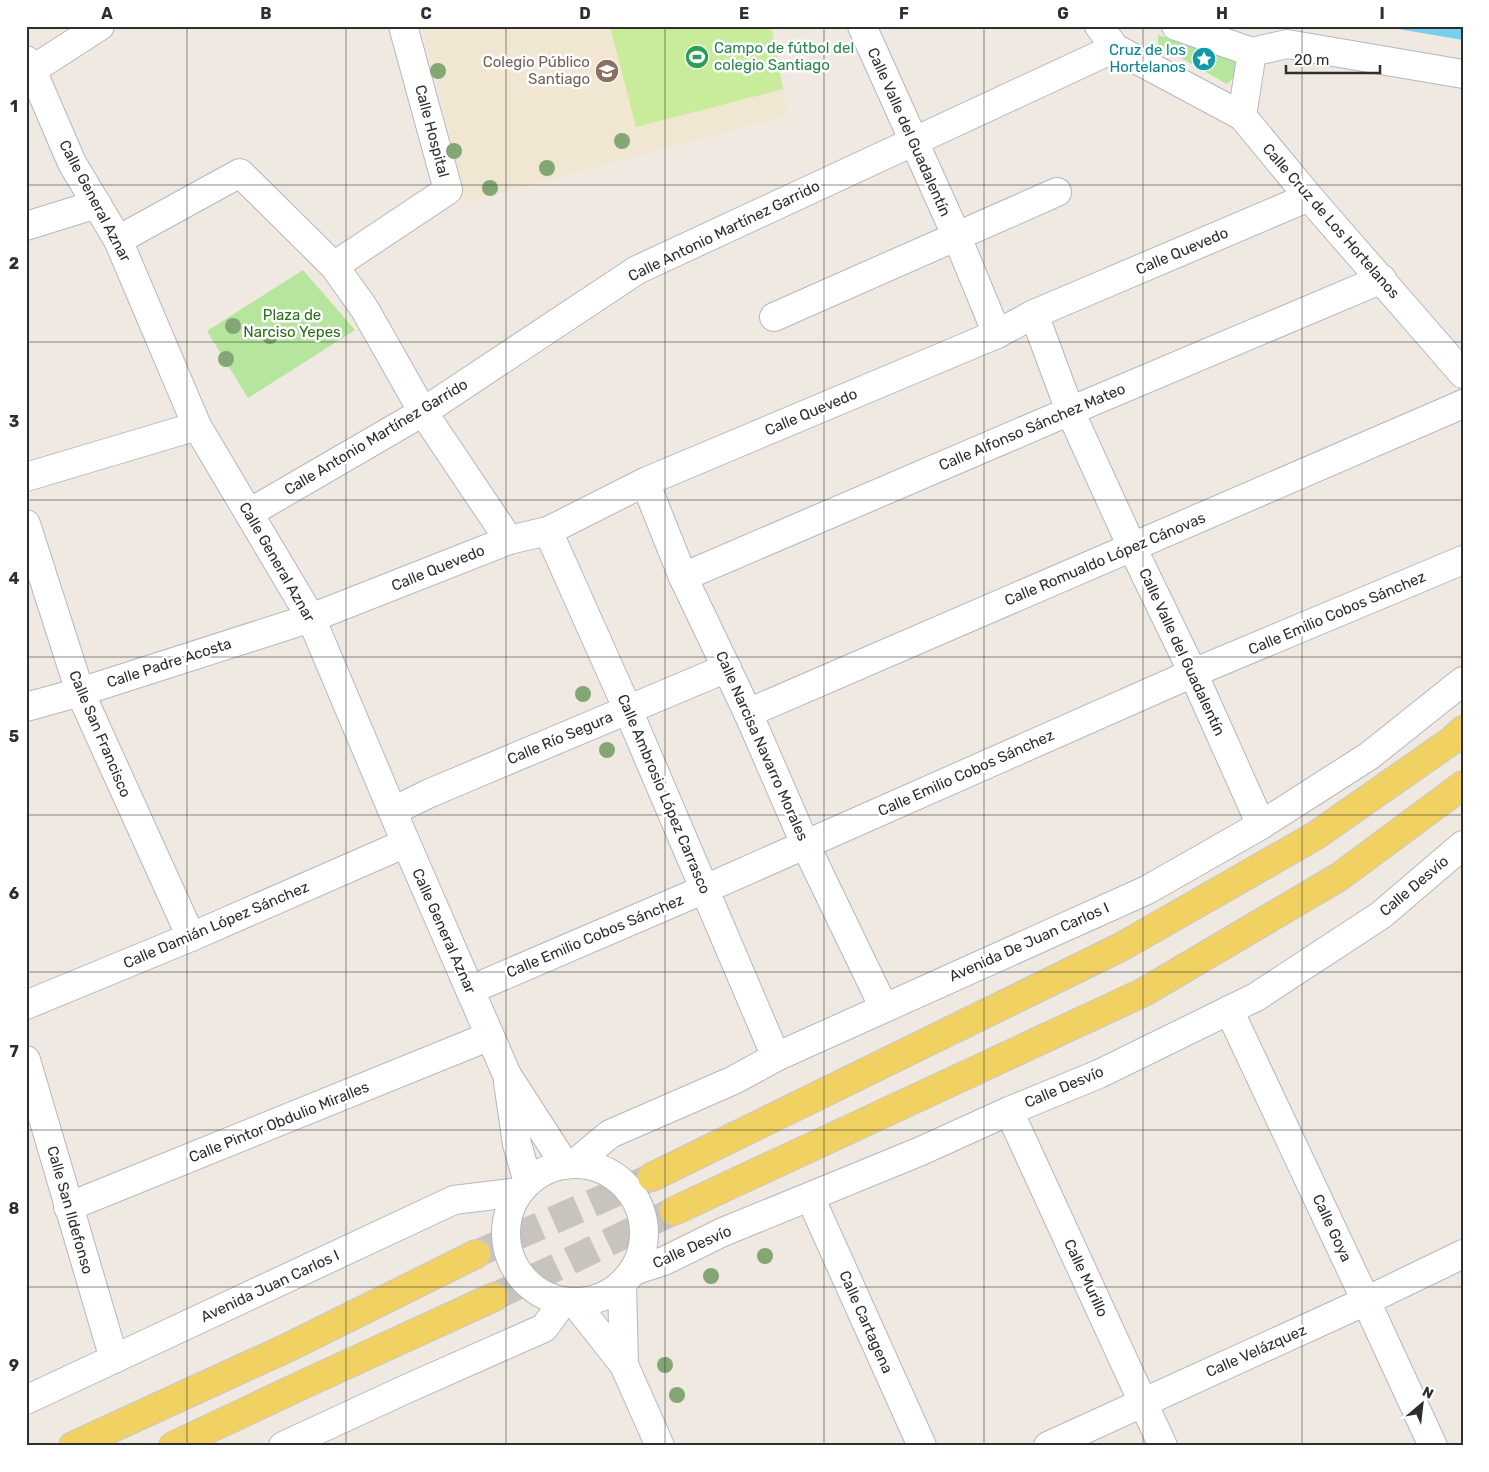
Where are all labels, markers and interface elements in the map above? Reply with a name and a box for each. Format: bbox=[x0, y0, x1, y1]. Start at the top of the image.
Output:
text: A bbox=[101, 4, 113, 23]
text: B bbox=[260, 4, 272, 23]
text: C bbox=[420, 4, 432, 23]
text: D bbox=[579, 4, 591, 23]
text: E bbox=[739, 4, 749, 23]
text: F bbox=[899, 4, 909, 23]
text: G bbox=[1057, 4, 1069, 23]
text: H bbox=[1216, 4, 1228, 23]
text: I bbox=[1379, 4, 1385, 23]
place label: Campo de fútbol del colegio Santiago bbox=[714, 39, 854, 74]
place label: Cruz de los Hortelanos bbox=[1109, 41, 1186, 76]
scale bar bbox=[1286, 42, 1380, 74]
sports icon: Campo de fútbol del colegio Santiago bbox=[684, 44, 710, 70]
street label: Calle Valle del Guadalentín bbox=[864, 45, 954, 219]
place icon: Cruz de los Hortelanos bbox=[1191, 46, 1217, 72]
text: 20 m bbox=[1294, 51, 1329, 69]
place label: Colegio Público Santiago bbox=[483, 53, 590, 88]
school or university icon: Colegio Público Santiago bbox=[594, 58, 620, 84]
street label: Calle Hospital bbox=[411, 83, 453, 179]
text: 1 bbox=[10, 97, 18, 116]
street label: Calle General Aznar bbox=[55, 137, 135, 265]
street label: Calle Cruz de Los Hortelanos bbox=[1259, 140, 1403, 302]
street label: Calle Antonio Martínez Garrido bbox=[625, 177, 823, 285]
street label: Calle Quevedo bbox=[1133, 223, 1231, 279]
text: 2 bbox=[9, 254, 19, 273]
park label: Plaza de Narciso Yepes bbox=[243, 306, 341, 341]
street label: Calle Antonio Martínez Garrido bbox=[281, 375, 471, 499]
street label: Calle Alfonso Sánchez Mateo bbox=[936, 379, 1128, 475]
street label: Calle Quevedo bbox=[762, 384, 860, 440]
text: 3 bbox=[9, 412, 19, 431]
street label: Calle General Aznar bbox=[235, 499, 319, 625]
street label: Calle Romualdo López Cánovas bbox=[1002, 508, 1209, 610]
street label: Calle Quevedo bbox=[389, 541, 487, 595]
street label: Calle Valle del Guadalentín bbox=[1135, 565, 1229, 739]
street label: Calle Emilio Cobos Sánchez bbox=[1246, 567, 1429, 659]
text: 4 bbox=[9, 569, 20, 588]
street label: Calle Padre Acosta bbox=[104, 634, 234, 692]
street label: Calle Narcisa Navarro Morales bbox=[712, 648, 812, 844]
street label: Calle San Francisco bbox=[65, 668, 135, 800]
street label: Calle Ambrosio López Carrasco bbox=[614, 691, 714, 897]
street label: Calle Río Segura bbox=[504, 708, 616, 768]
street label: Calle Emilio Cobos Sánchez bbox=[875, 726, 1057, 820]
text: 5 bbox=[9, 727, 19, 746]
street label: Calle Desvío bbox=[1376, 852, 1452, 920]
street label: Calle General Aznar bbox=[408, 866, 480, 997]
street label: Calle Damián López Sánchez bbox=[120, 878, 312, 972]
text: 6 bbox=[9, 884, 19, 903]
street label: Calle Emilio Cobos Sánchez bbox=[504, 890, 687, 982]
street label: Avenida De Juan Carlos I bbox=[946, 899, 1112, 985]
text: 7 bbox=[9, 1042, 19, 1061]
street label: Calle Desvío bbox=[1022, 1062, 1106, 1112]
street label: Calle Pintor Obdulio Miralles bbox=[186, 1077, 372, 1166]
street label: Calle San Ildefonso bbox=[43, 1144, 97, 1276]
street label: Calle Goya bbox=[1309, 1191, 1355, 1265]
text: 8 bbox=[9, 1199, 20, 1218]
street label: Calle Desvío bbox=[650, 1222, 734, 1272]
street label: Calle Murillo bbox=[1060, 1236, 1112, 1320]
street label: Avenida Juan Carlos I bbox=[198, 1246, 342, 1326]
street label: Calle Cartagena bbox=[835, 1268, 897, 1376]
street label: Calle Velázquez bbox=[1203, 1321, 1309, 1381]
text: 9 bbox=[9, 1356, 19, 1375]
north arrow bbox=[1396, 1380, 1446, 1430]
text: N bbox=[1419, 1383, 1436, 1403]

